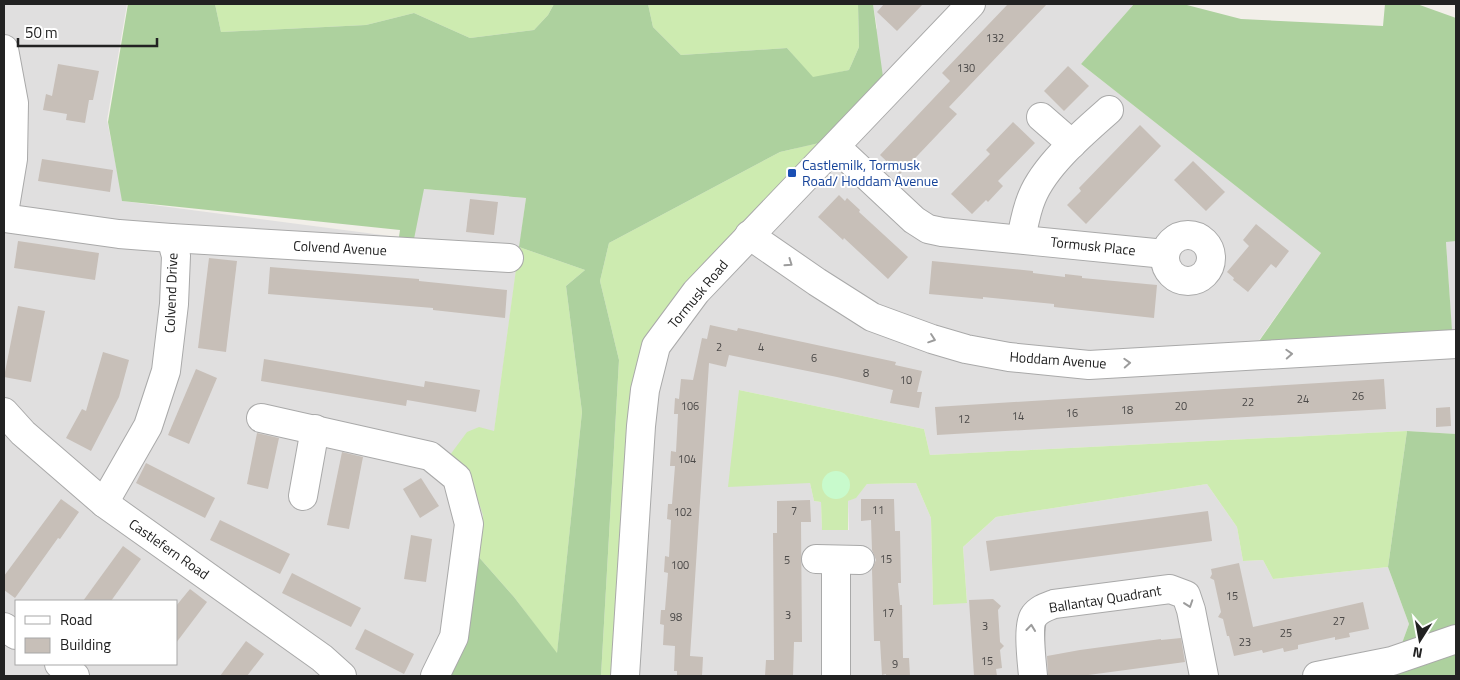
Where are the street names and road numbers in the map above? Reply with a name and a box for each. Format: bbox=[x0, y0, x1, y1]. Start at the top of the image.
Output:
street label: Tormusk Place bbox=[1049, 231, 1137, 260]
street label: Colvend Avenue bbox=[293, 235, 387, 260]
street label: Colvend Drive bbox=[159, 252, 182, 334]
street label: Tormusk Road bbox=[663, 255, 733, 333]
street label: Hoddam Avenue bbox=[1009, 346, 1107, 373]
street label: Castlefern Road bbox=[125, 513, 214, 584]
street label: Ballantay Quadrant bbox=[1047, 579, 1163, 618]

